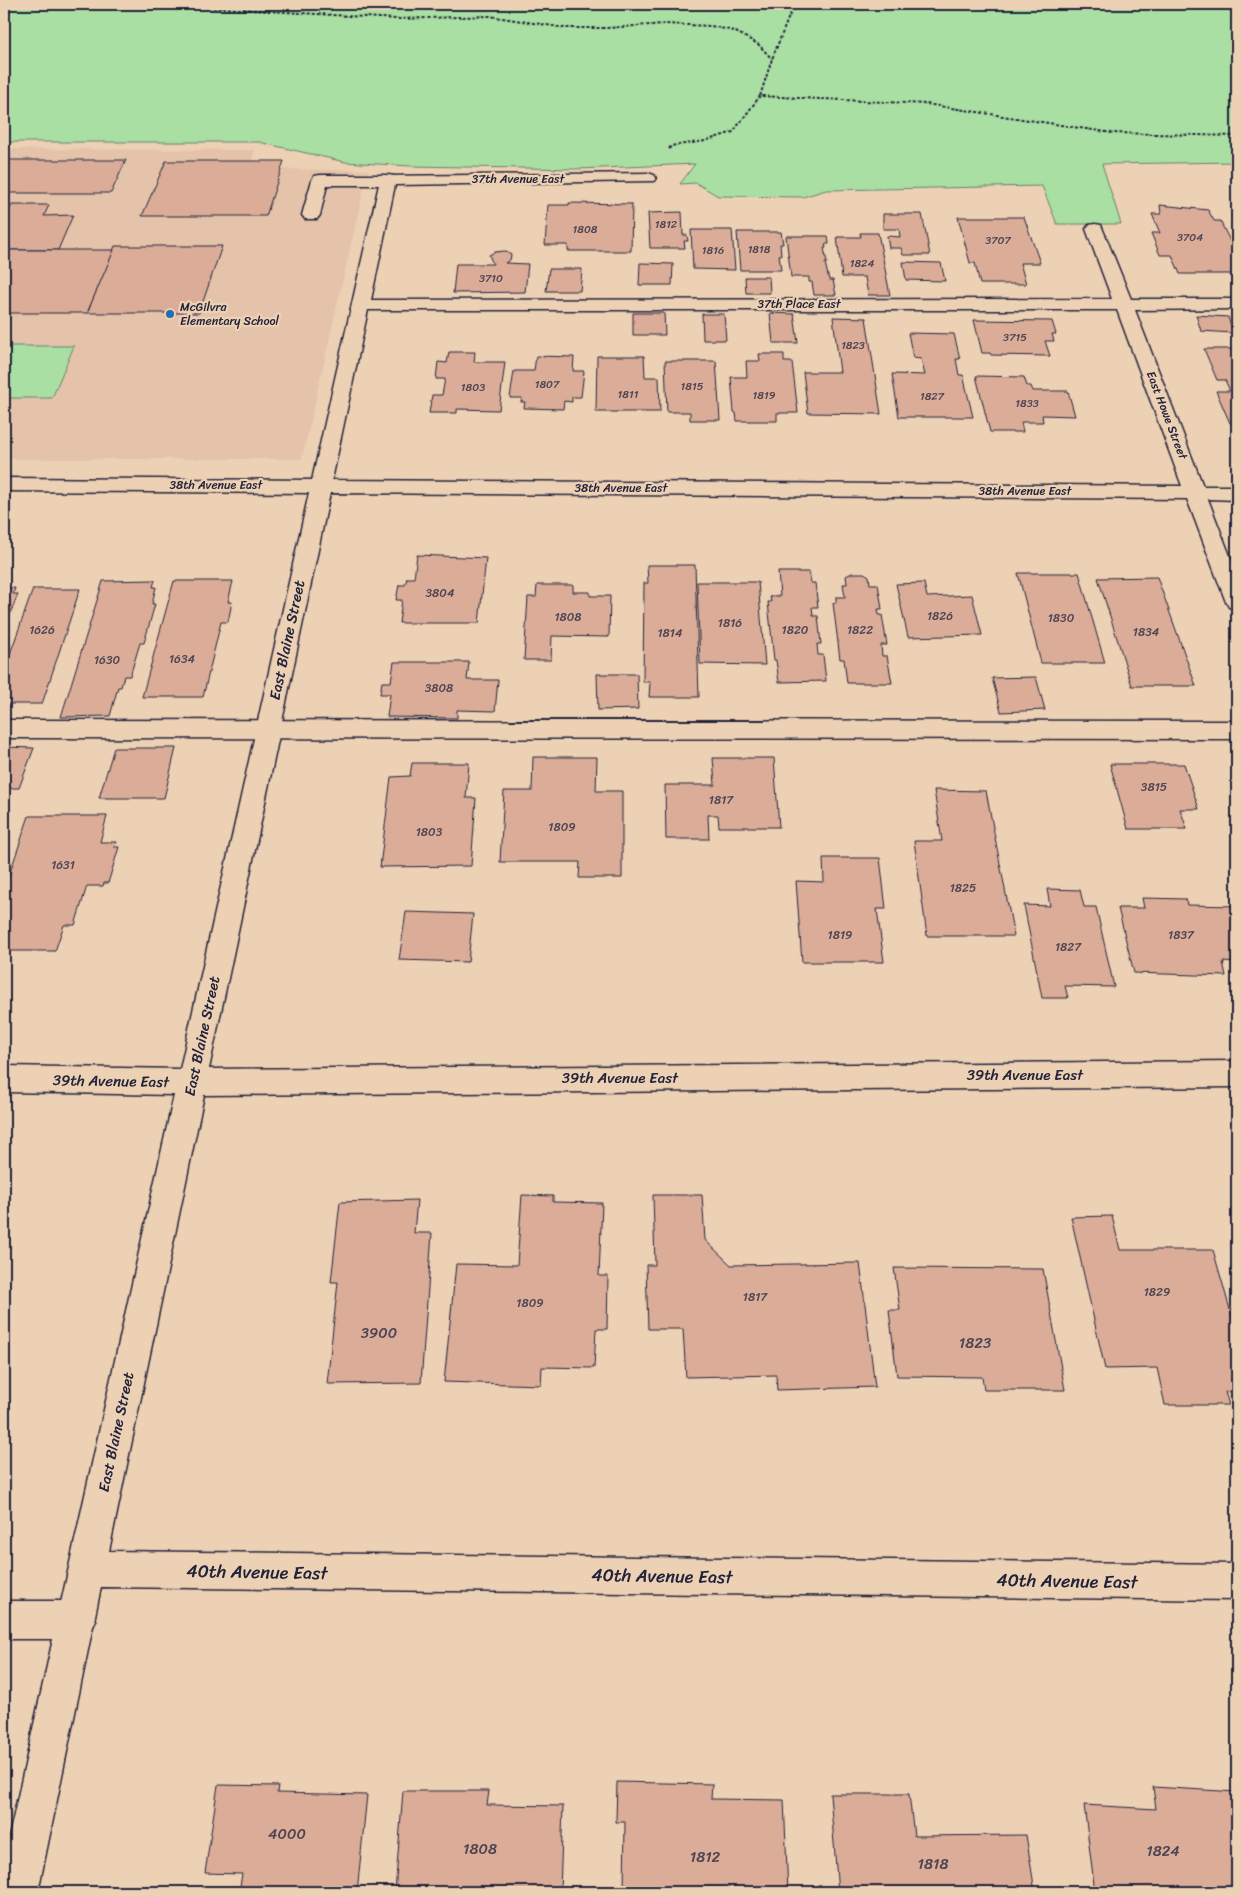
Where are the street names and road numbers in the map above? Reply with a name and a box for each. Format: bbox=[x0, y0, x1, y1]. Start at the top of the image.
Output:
street label: 37th Avenue East bbox=[472, 168, 565, 190]
street label: 37th Place East bbox=[757, 293, 842, 315]
street label: East Howe Street bbox=[1140, 368, 1194, 464]
street label: 38th Avenue East bbox=[170, 474, 264, 496]
street label: 38th Avenue East bbox=[575, 477, 669, 499]
street label: 38th Avenue East bbox=[979, 480, 1073, 502]
street label: East Blaine Street bbox=[262, 577, 312, 702]
street label: East Blaine Street bbox=[177, 973, 227, 1098]
street label: 39th Avenue East bbox=[967, 1062, 1084, 1088]
street label: 39th Avenue East bbox=[562, 1065, 679, 1091]
street label: 39th Avenue East bbox=[53, 1067, 170, 1095]
street label: East Blaine Street bbox=[91, 1369, 141, 1494]
street label: 40th Avenue East bbox=[186, 1555, 329, 1589]
street label: 40th Avenue East bbox=[591, 1559, 734, 1593]
street label: 40th Avenue East bbox=[996, 1564, 1139, 1598]

